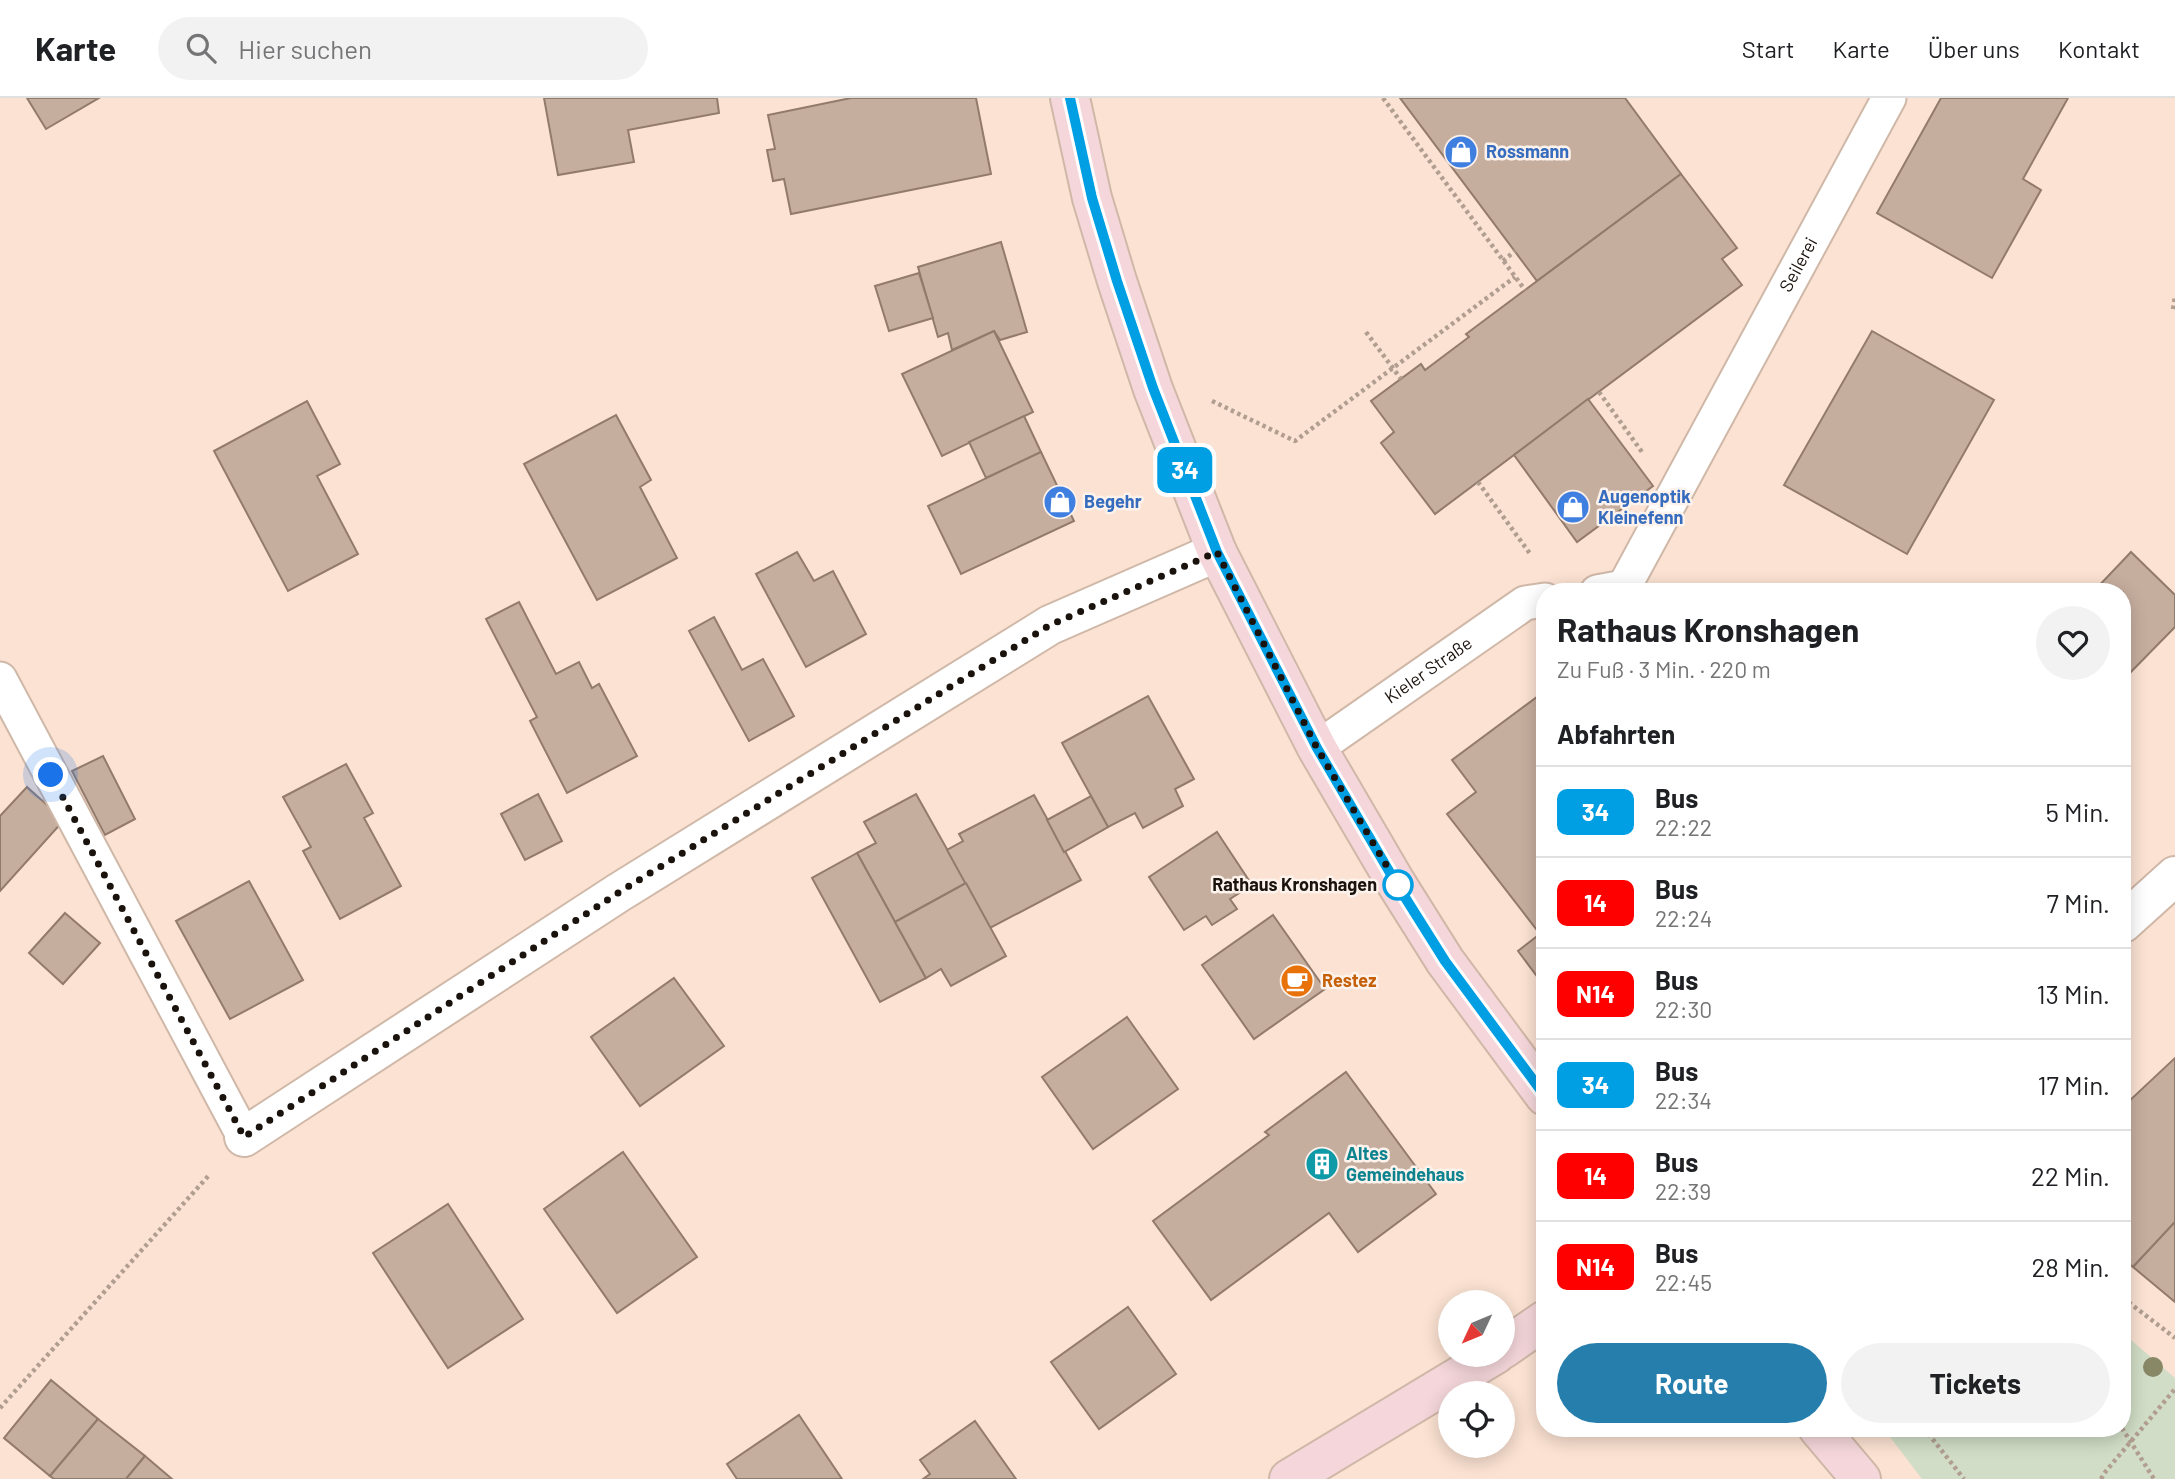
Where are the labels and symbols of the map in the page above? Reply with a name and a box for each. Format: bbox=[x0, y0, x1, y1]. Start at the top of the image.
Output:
shop icon: Rossmann bbox=[1442, 133, 1480, 171]
place label: Rossmann bbox=[1486, 140, 1569, 162]
street label: Seilerei bbox=[1774, 233, 1822, 296]
line badge: 34 bbox=[1154, 447, 1216, 493]
shop icon: Begehr bbox=[1041, 483, 1079, 521]
place label: Augenoptik Kleinefenn bbox=[1598, 485, 1691, 528]
shop icon: Augenoptik Kleinefenn bbox=[1554, 488, 1592, 526]
place label: Begehr bbox=[1084, 490, 1142, 512]
street label: Kieler Straße bbox=[1380, 631, 1476, 707]
your location bbox=[33, 757, 68, 792]
marker: Rathaus Kronshagen bbox=[1383, 870, 1413, 900]
place label: Rathaus Kronshagen bbox=[1212, 873, 1377, 895]
cafe icon: Restez bbox=[1278, 962, 1316, 1000]
place label: Restez bbox=[1322, 969, 1376, 991]
place label: Altes Gemeindehaus bbox=[1346, 1142, 1464, 1185]
building icon: Altes Gemeindehaus bbox=[1303, 1145, 1341, 1183]
north arrow bbox=[1438, 1290, 1516, 1367]

